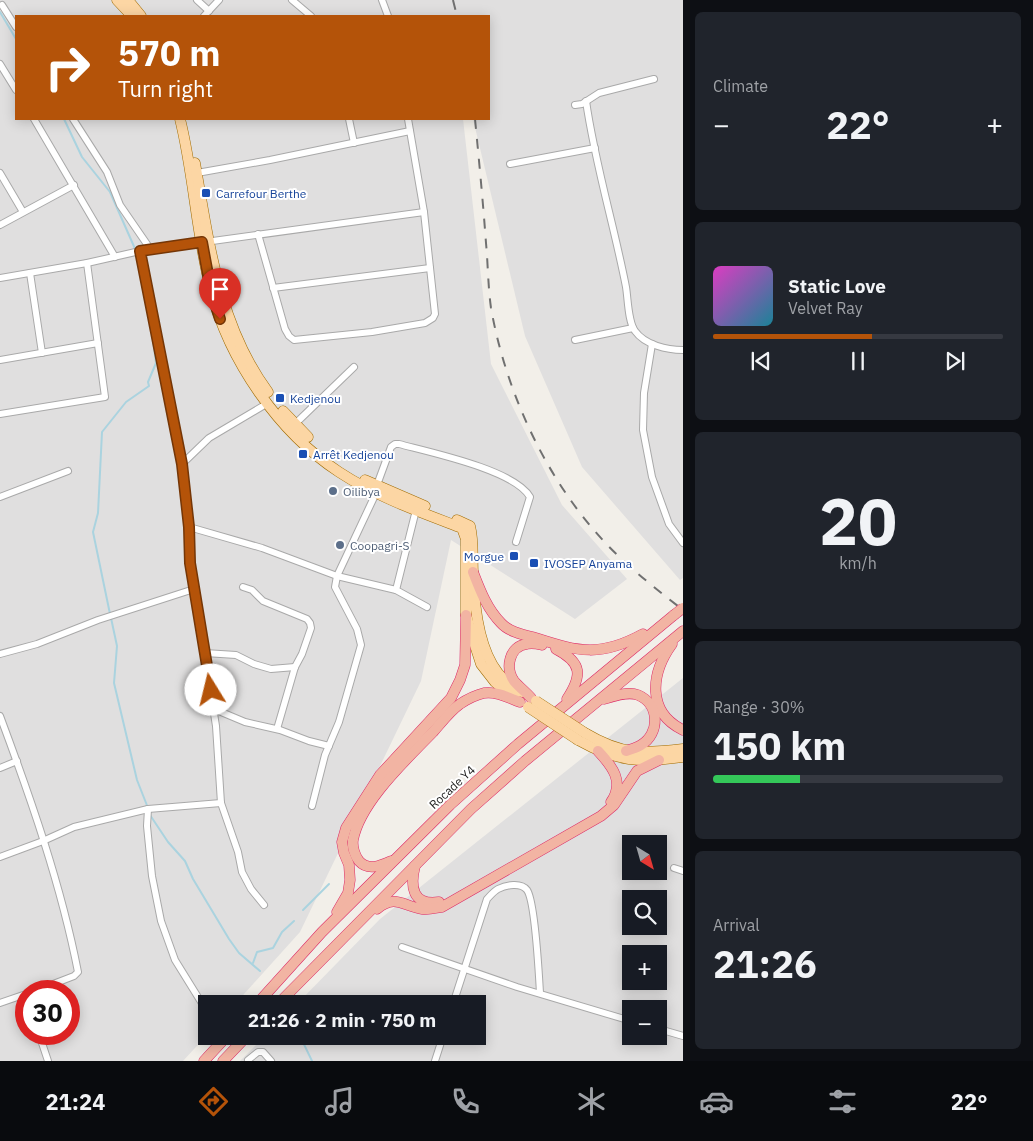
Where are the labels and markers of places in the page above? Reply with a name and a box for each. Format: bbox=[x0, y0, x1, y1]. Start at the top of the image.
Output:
place label: Carrefour Berthe bbox=[216, 186, 307, 201]
marker: Carrefour Berthe bbox=[200, 187, 212, 199]
pin bbox=[199, 268, 241, 319]
place label: Kedjenou bbox=[290, 391, 341, 406]
marker: Kedjenou bbox=[274, 392, 286, 404]
place label: Arrêt Kedjenou bbox=[313, 447, 394, 462]
marker: Arrêt Kedjenou bbox=[297, 448, 309, 460]
place label: Oilibya bbox=[343, 484, 380, 499]
marker: Oilibya bbox=[327, 485, 339, 497]
place label: Coopagri-S bbox=[350, 538, 410, 553]
marker: Coopagri-S bbox=[334, 539, 346, 551]
place label: Morgue bbox=[464, 549, 504, 564]
marker: Morgue bbox=[508, 550, 520, 562]
place label: IVOSEP Anyama bbox=[544, 556, 633, 571]
marker: IVOSEP Anyama bbox=[528, 557, 540, 569]

